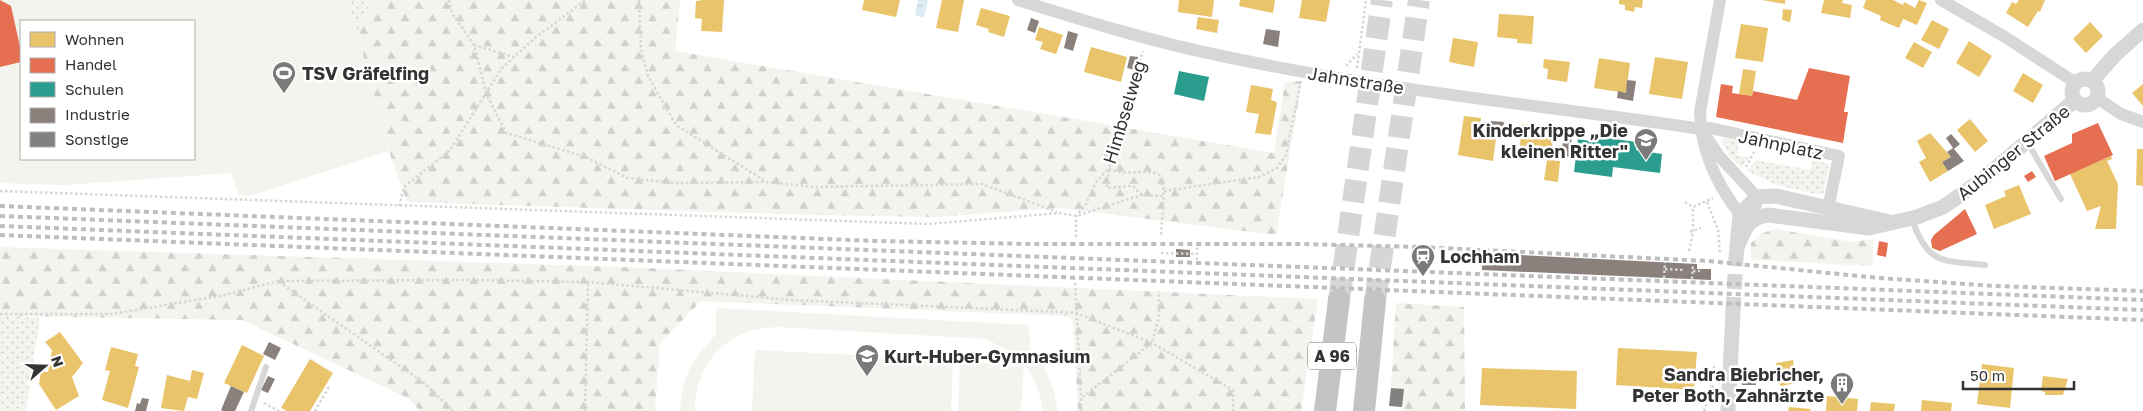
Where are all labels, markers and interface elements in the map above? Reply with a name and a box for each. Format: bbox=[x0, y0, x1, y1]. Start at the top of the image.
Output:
legend bbox=[20, 20, 195, 160]
text: Wohnen bbox=[65, 30, 124, 48]
text: Handel bbox=[65, 55, 117, 73]
street label: Himbselweg bbox=[1098, 58, 1150, 166]
sports icon: TSV Gräfelfing bbox=[271, 60, 297, 94]
place label: TSV Gräfelfing bbox=[302, 62, 429, 84]
street label: Jahnstraße bbox=[1306, 62, 1406, 98]
text: Schulen bbox=[65, 80, 124, 98]
street label: Aubinger Straße bbox=[1952, 100, 2074, 204]
text: Industrie bbox=[65, 105, 130, 123]
place label: Kinderkrippe „Die kleinen Ritter" bbox=[1473, 119, 1628, 162]
street label: Jahnplatz bbox=[1737, 124, 1825, 164]
school or university icon: Kinderkrippe „Die kleinen Ritter" bbox=[1633, 127, 1659, 161]
text: Sonstige bbox=[65, 130, 129, 148]
station icon: Lochham bbox=[1410, 243, 1436, 277]
place label: Lochham bbox=[1440, 245, 1519, 267]
north arrow bbox=[20, 341, 70, 391]
road number: A 96 bbox=[1308, 342, 1356, 370]
school or university icon: Kurt-Huber-Gymnasium bbox=[854, 343, 880, 377]
place label: Kurt-Huber-Gymnasium bbox=[884, 345, 1090, 367]
text: N bbox=[48, 353, 67, 369]
scale bar bbox=[1963, 358, 2074, 390]
place label: Sandra Biebricher, Peter Both, Zahnärzte bbox=[1632, 363, 1824, 406]
text: 50 m bbox=[1970, 366, 2005, 384]
building icon: Sandra Biebricher, Peter Both, Zahnärzte bbox=[1829, 371, 1855, 405]

